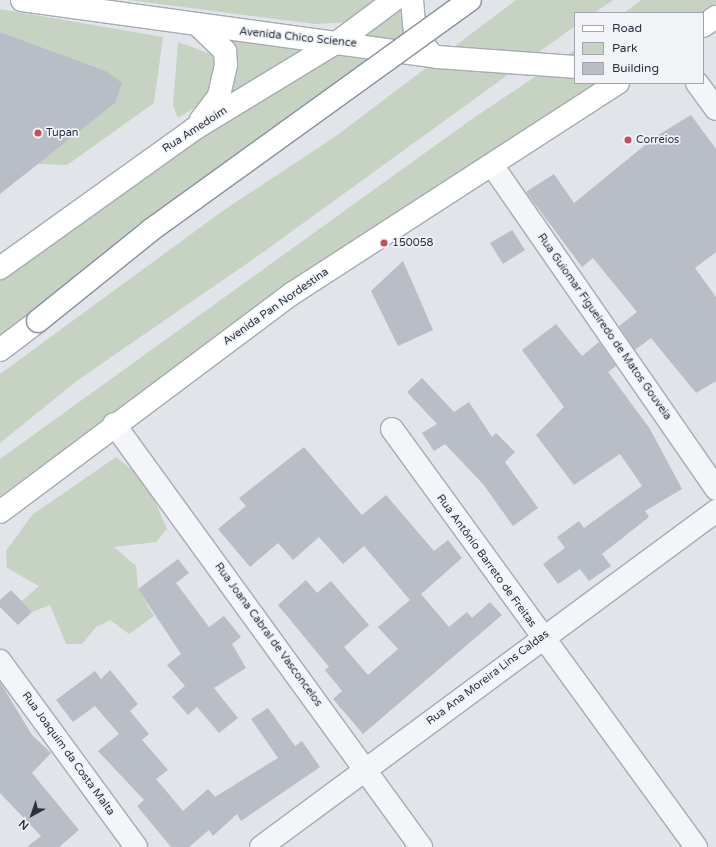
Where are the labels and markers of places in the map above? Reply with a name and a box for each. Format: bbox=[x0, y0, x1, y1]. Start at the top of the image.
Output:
place label: Tupan bbox=[46, 126, 79, 140]
marker: Tupan bbox=[33, 128, 43, 138]
place label: Correios bbox=[636, 133, 679, 147]
marker: Correios bbox=[623, 135, 633, 145]
place label: 150058 bbox=[392, 236, 433, 250]
marker: 150058 bbox=[379, 238, 389, 248]

